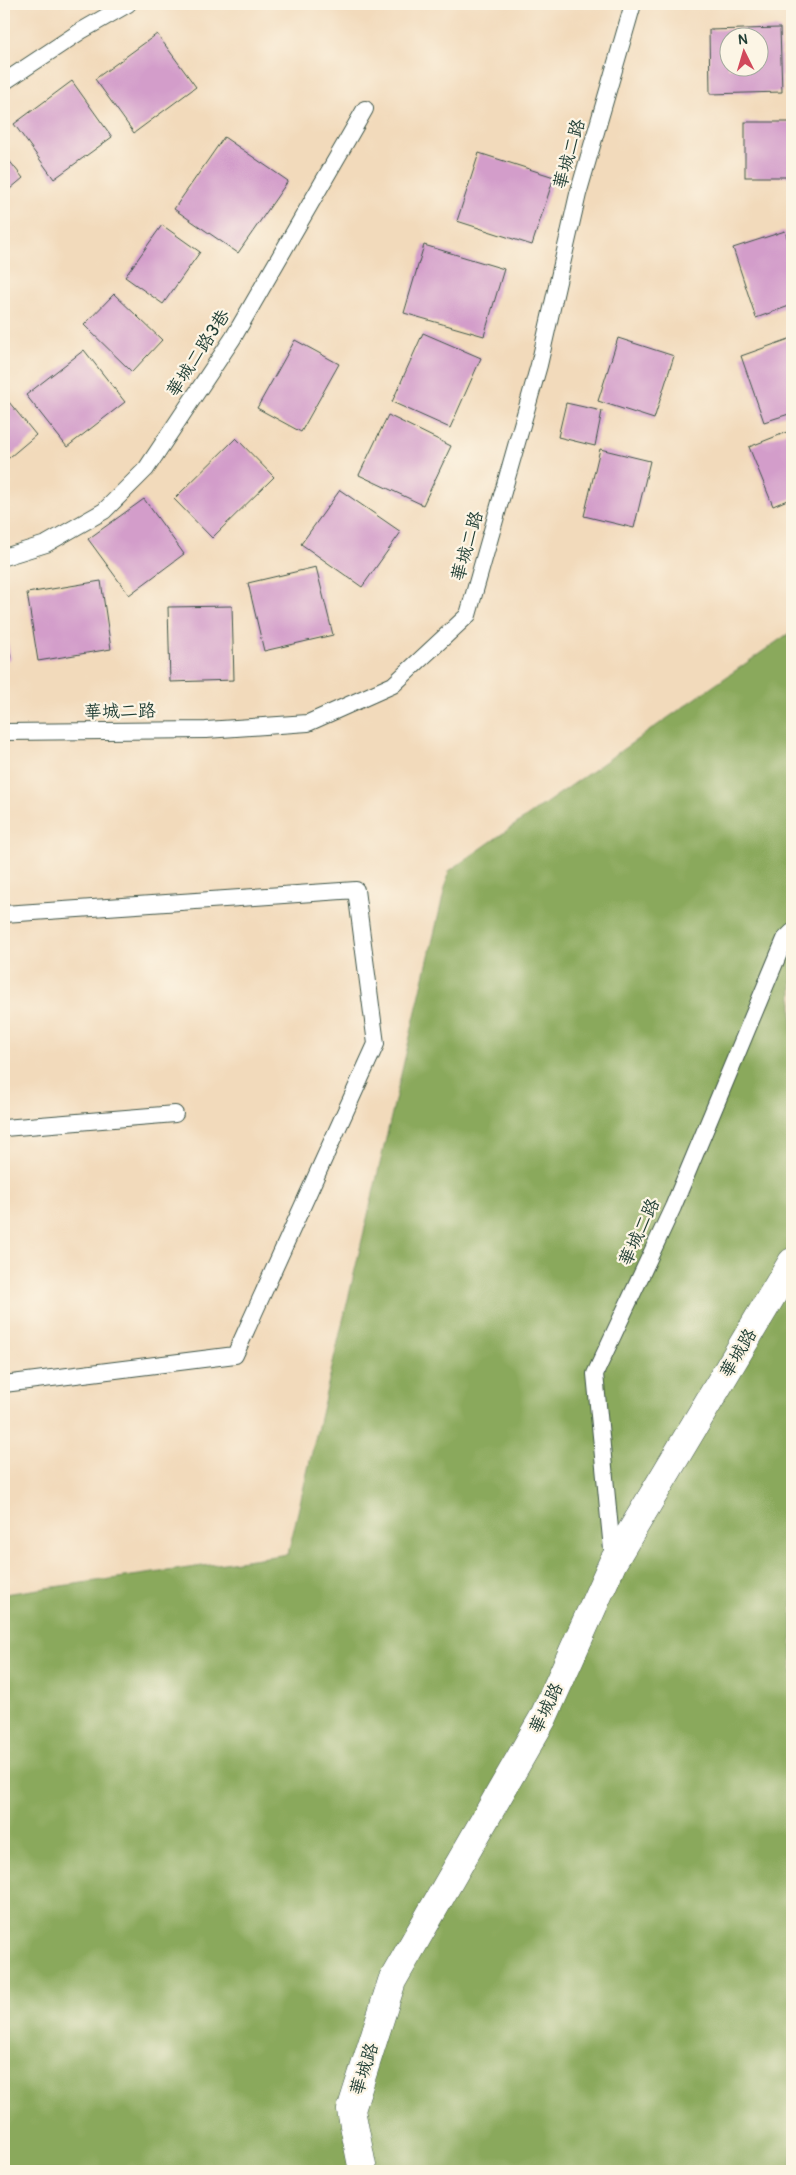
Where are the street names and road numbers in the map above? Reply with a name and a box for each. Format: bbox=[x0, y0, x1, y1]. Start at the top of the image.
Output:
street label: 華城二路 bbox=[549, 116, 590, 192]
street label: 華城二路3巷 bbox=[162, 305, 235, 401]
street label: 華城二路 bbox=[447, 508, 488, 584]
street label: 華城二路 bbox=[84, 699, 156, 724]
street label: 華城二路 bbox=[614, 1195, 665, 1270]
street label: 華城路 bbox=[715, 1324, 762, 1382]
street label: 華城路 bbox=[524, 1679, 569, 1738]
street label: 華城路 bbox=[345, 2040, 384, 2098]

